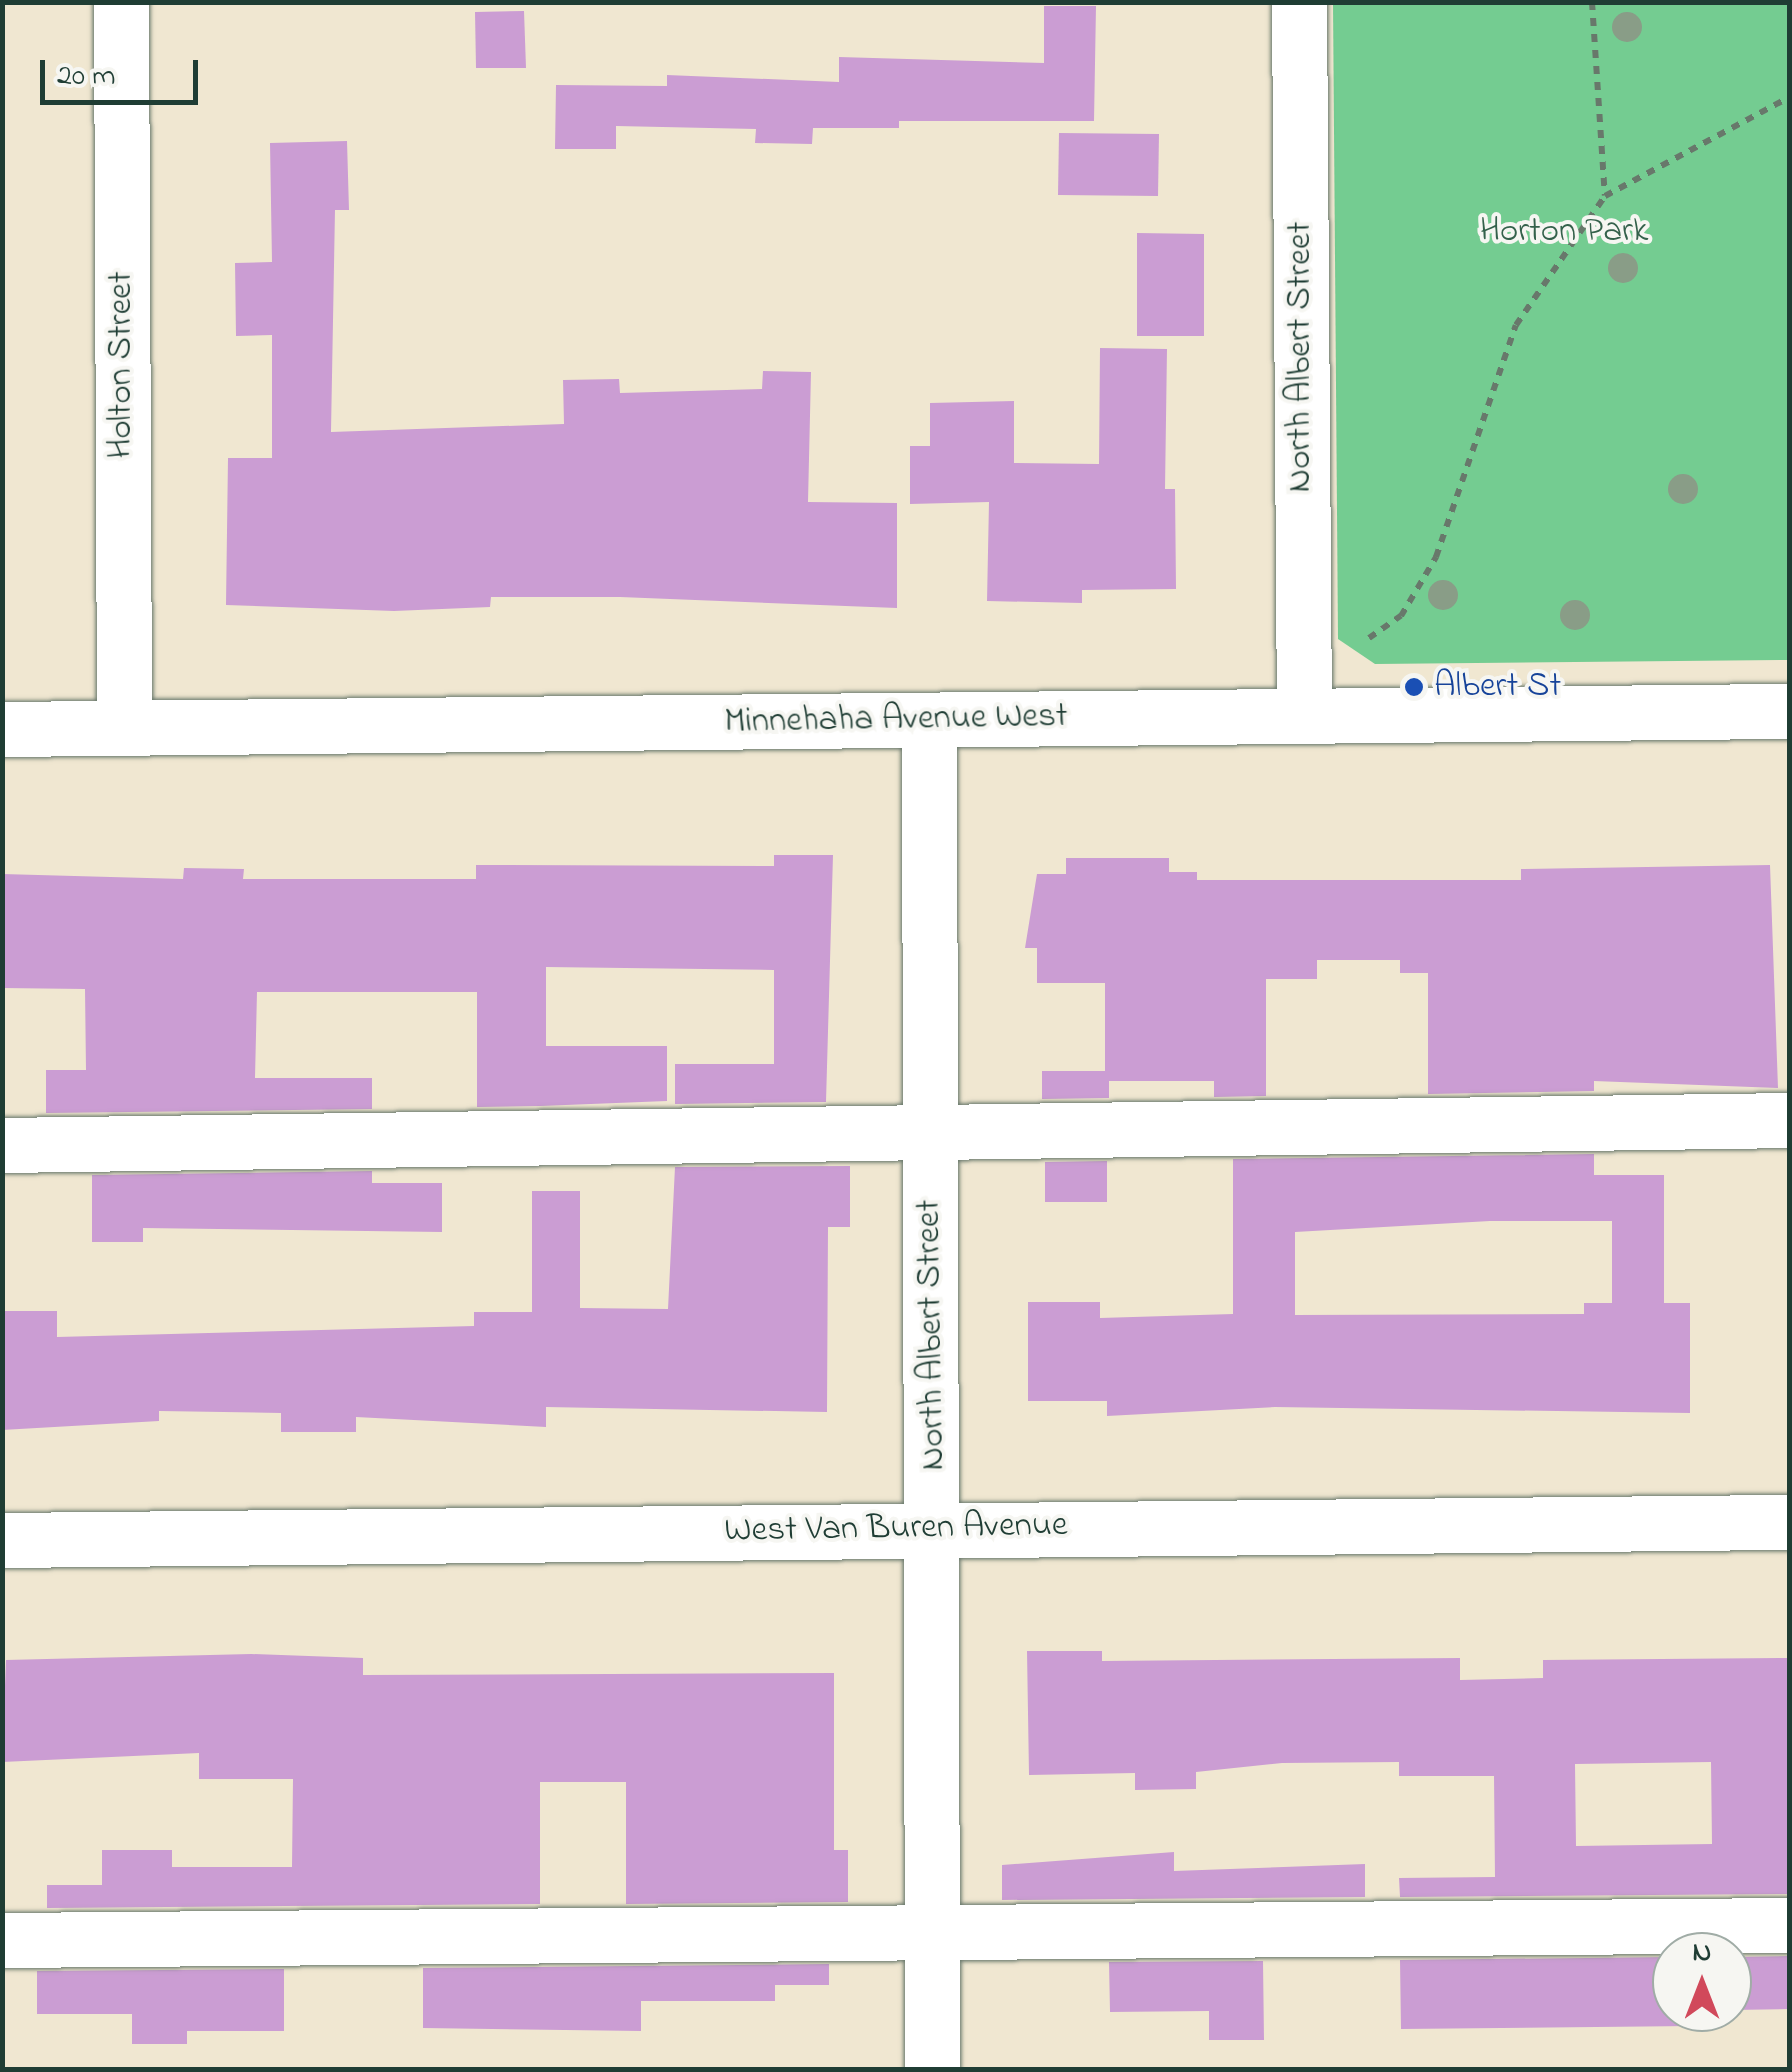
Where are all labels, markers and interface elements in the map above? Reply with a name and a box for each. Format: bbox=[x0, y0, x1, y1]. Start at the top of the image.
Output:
scale bar bbox=[45, 40, 202, 102]
text: 20 m bbox=[57, 55, 116, 99]
park label: Horton Park bbox=[1480, 211, 1648, 253]
street label: North Albert Street bbox=[1280, 222, 1322, 492]
street label: Holton Street bbox=[101, 271, 143, 459]
place label: Albert St bbox=[1434, 666, 1561, 708]
marker: Albert St bbox=[1403, 676, 1425, 698]
street label: Minnehaha Avenue West bbox=[724, 696, 1068, 744]
street label: North Albert Street bbox=[909, 1199, 955, 1471]
street label: West Van Buren Avenue bbox=[724, 1505, 1068, 1553]
north arrow bbox=[1652, 1932, 1752, 2032]
text: N bbox=[1693, 1933, 1711, 1974]

